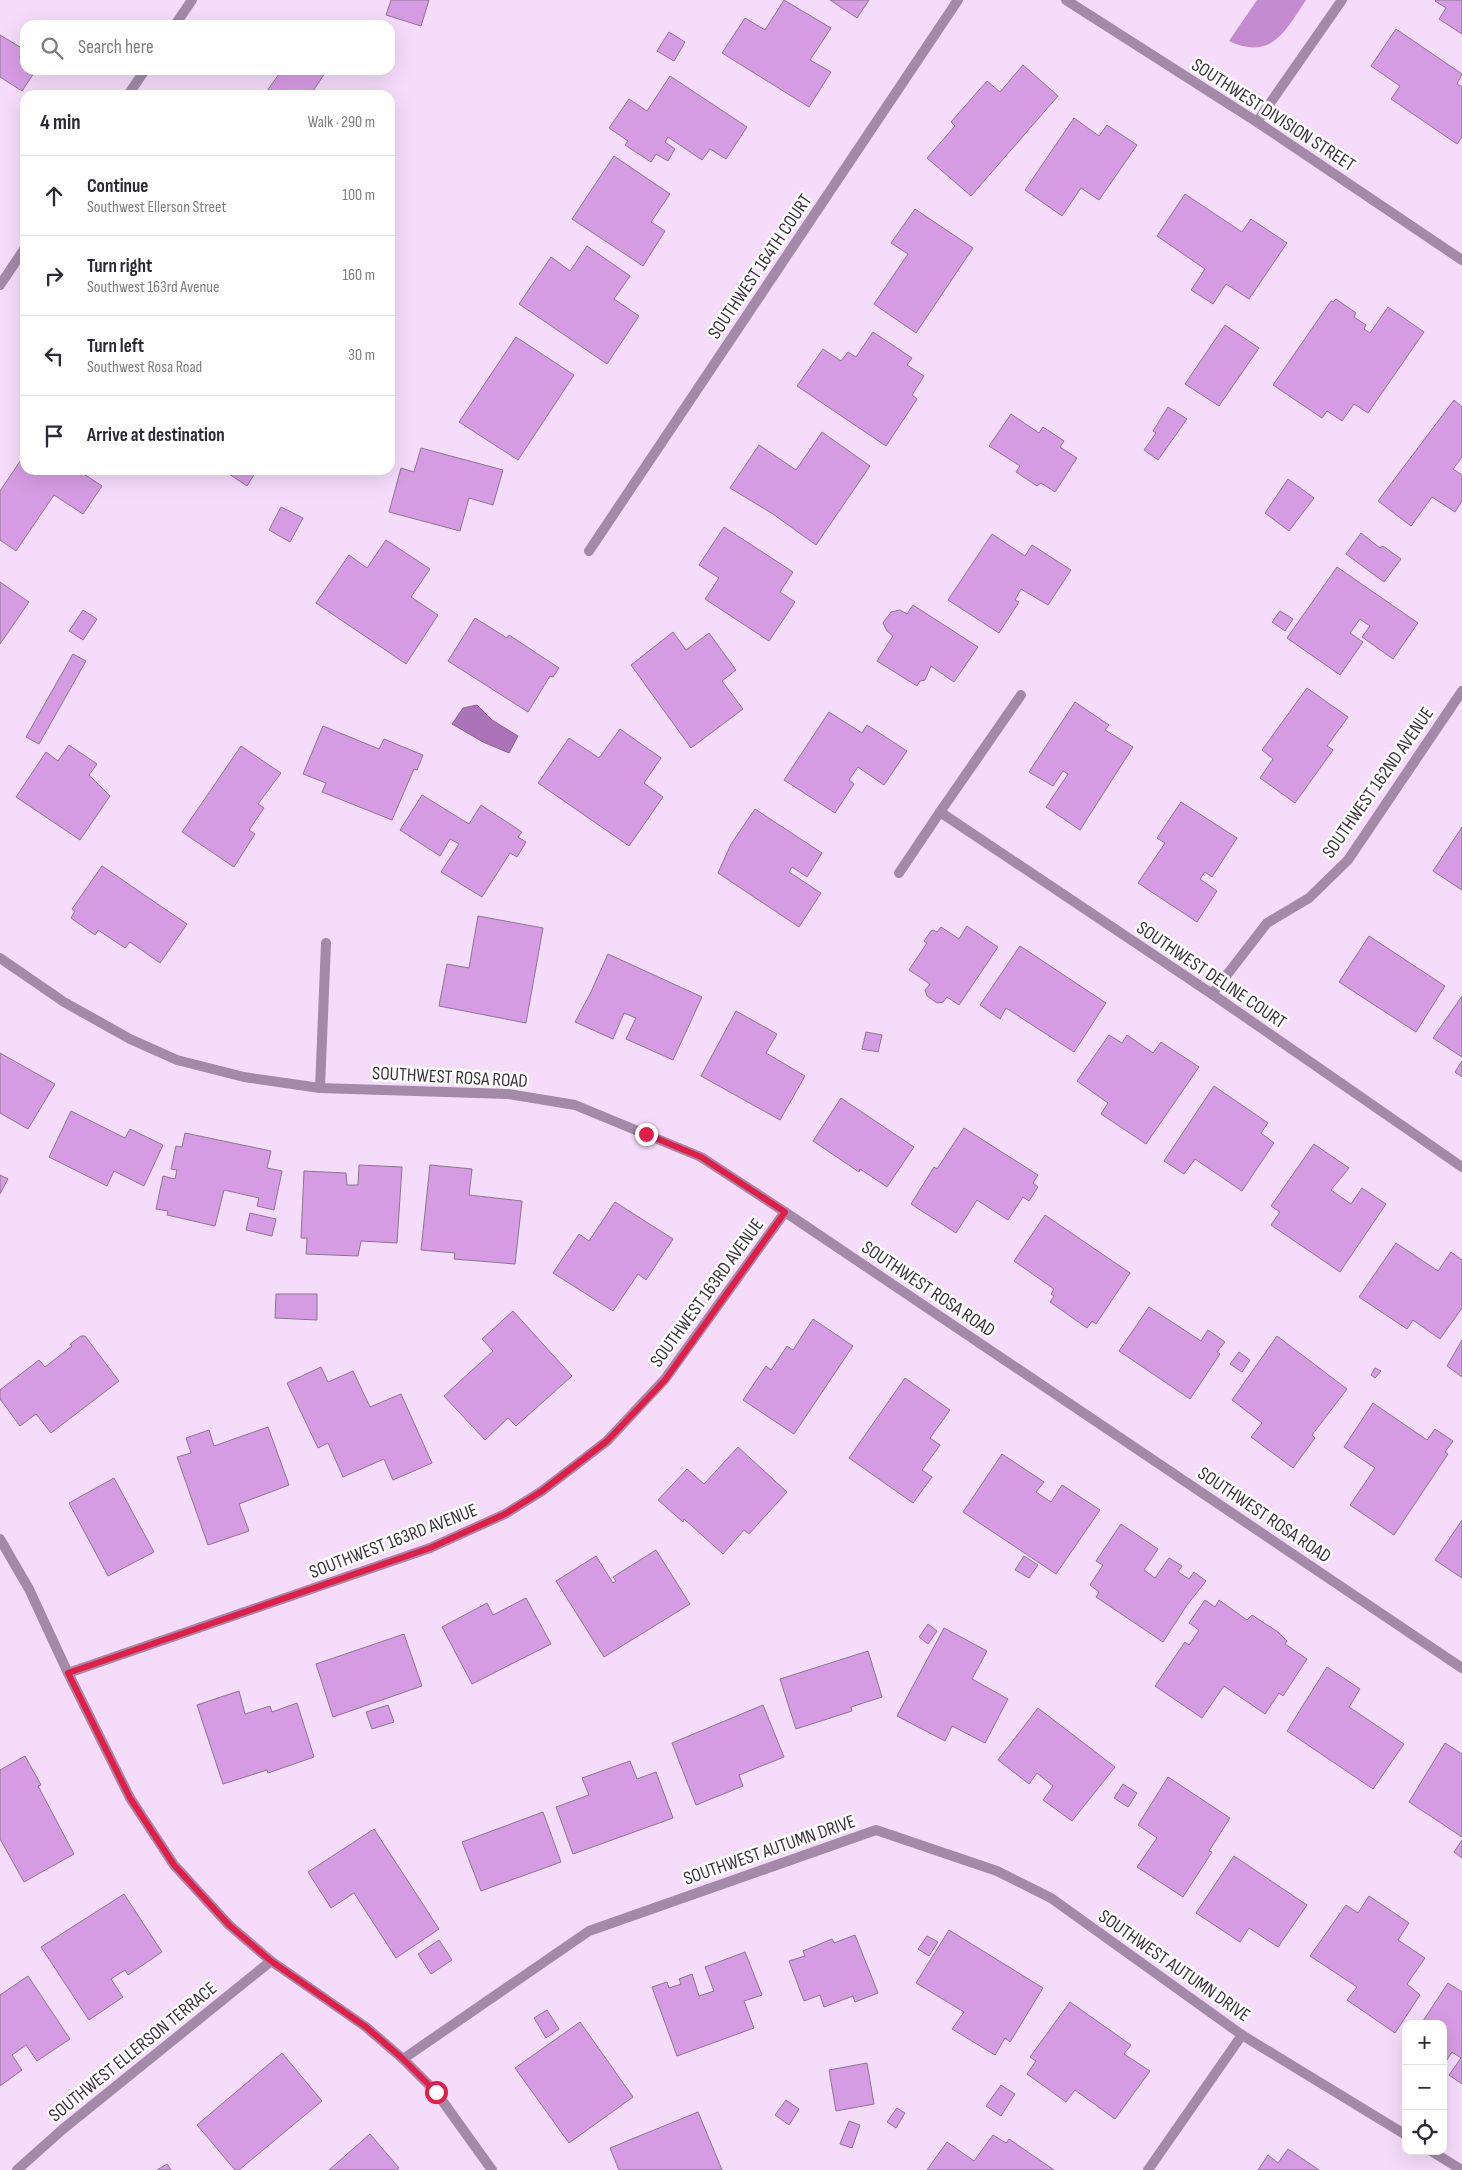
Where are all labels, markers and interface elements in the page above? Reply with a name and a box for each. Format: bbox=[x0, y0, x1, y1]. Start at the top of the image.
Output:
search box bbox=[20, 20, 395, 75]
icon: search bbox=[38, 34, 66, 62]
text: Search here bbox=[78, 36, 154, 59]
street label: SOUTHWEST DIVISION STREET bbox=[1187, 54, 1360, 177]
text: 4 min bbox=[40, 110, 81, 135]
text: Walk · 290 m bbox=[308, 113, 375, 132]
text: Continue bbox=[87, 175, 148, 198]
icon: ahead bbox=[40, 182, 68, 210]
text: 100 m bbox=[342, 186, 375, 205]
street label: SOUTHWEST 164TH COURT bbox=[703, 190, 817, 344]
text: Southwest Ellerson Street bbox=[87, 198, 226, 217]
text: Turn right bbox=[87, 255, 152, 278]
icon: right bbox=[40, 262, 68, 290]
text: 160 m bbox=[342, 266, 375, 285]
text: Southwest 163rd Avenue bbox=[87, 278, 219, 297]
text: Turn left bbox=[87, 335, 144, 358]
icon: left bbox=[40, 342, 68, 370]
text: 30 m bbox=[348, 346, 375, 365]
text: Southwest Rosa Road bbox=[87, 358, 202, 377]
icon: arrive bbox=[40, 422, 68, 450]
text: Arrive at destination bbox=[87, 424, 225, 447]
street label: SOUTHWEST 162ND AVENUE bbox=[1317, 703, 1439, 863]
street label: SOUTHWEST DELINE COURT bbox=[1132, 917, 1291, 1034]
street label: SOUTHWEST ROSA ROAD bbox=[372, 1062, 528, 1093]
route end bbox=[635, 1123, 658, 1146]
street label: SOUTHWEST 163RD AVENUE bbox=[646, 1214, 769, 1372]
street label: SOUTHWEST ROSA ROAD bbox=[857, 1236, 999, 1342]
street label: SOUTHWEST ROSA ROAD bbox=[1193, 1462, 1335, 1568]
street label: SOUTHWEST 163RD AVENUE bbox=[306, 1499, 481, 1584]
street label: SOUTHWEST AUTUMN DRIVE bbox=[681, 1810, 858, 1891]
street label: SOUTHWEST AUTUMN DRIVE bbox=[1094, 1905, 1254, 2027]
street label: SOUTHWEST ELLERSON TERRACE bbox=[44, 1977, 222, 2127]
map controls bbox=[1402, 2020, 1447, 2155]
button: + bbox=[1402, 2020, 1447, 2065]
button: − bbox=[1402, 2065, 1447, 2110]
route start bbox=[425, 2081, 448, 2104]
button: locate bbox=[1402, 2110, 1447, 2155]

